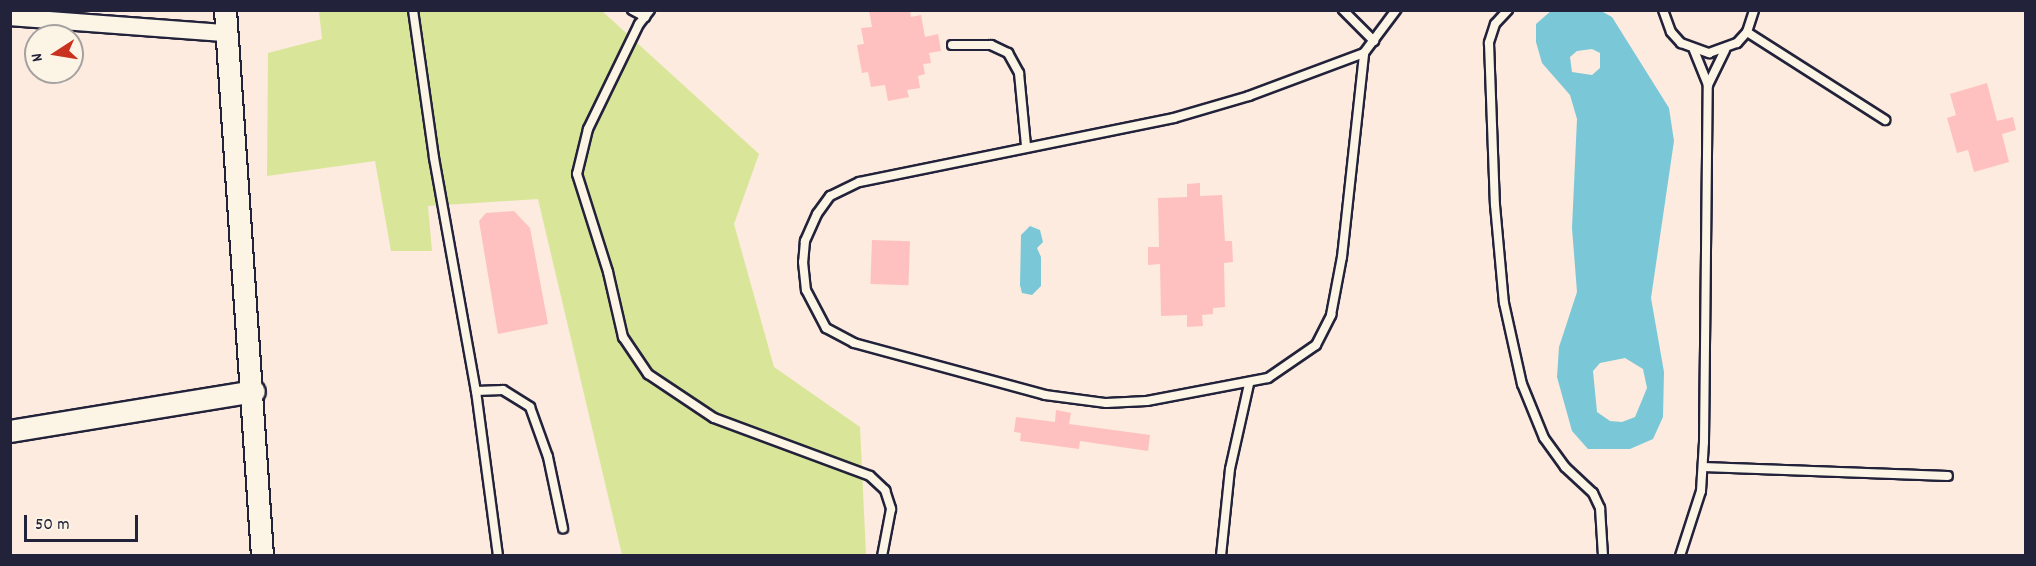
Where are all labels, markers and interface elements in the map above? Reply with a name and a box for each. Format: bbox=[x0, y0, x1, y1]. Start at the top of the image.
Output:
north arrow bbox=[24, 24, 84, 84]
text: N bbox=[26, 51, 50, 64]
scale bar bbox=[27, 503, 141, 541]
text: 50 m bbox=[35, 513, 70, 538]

